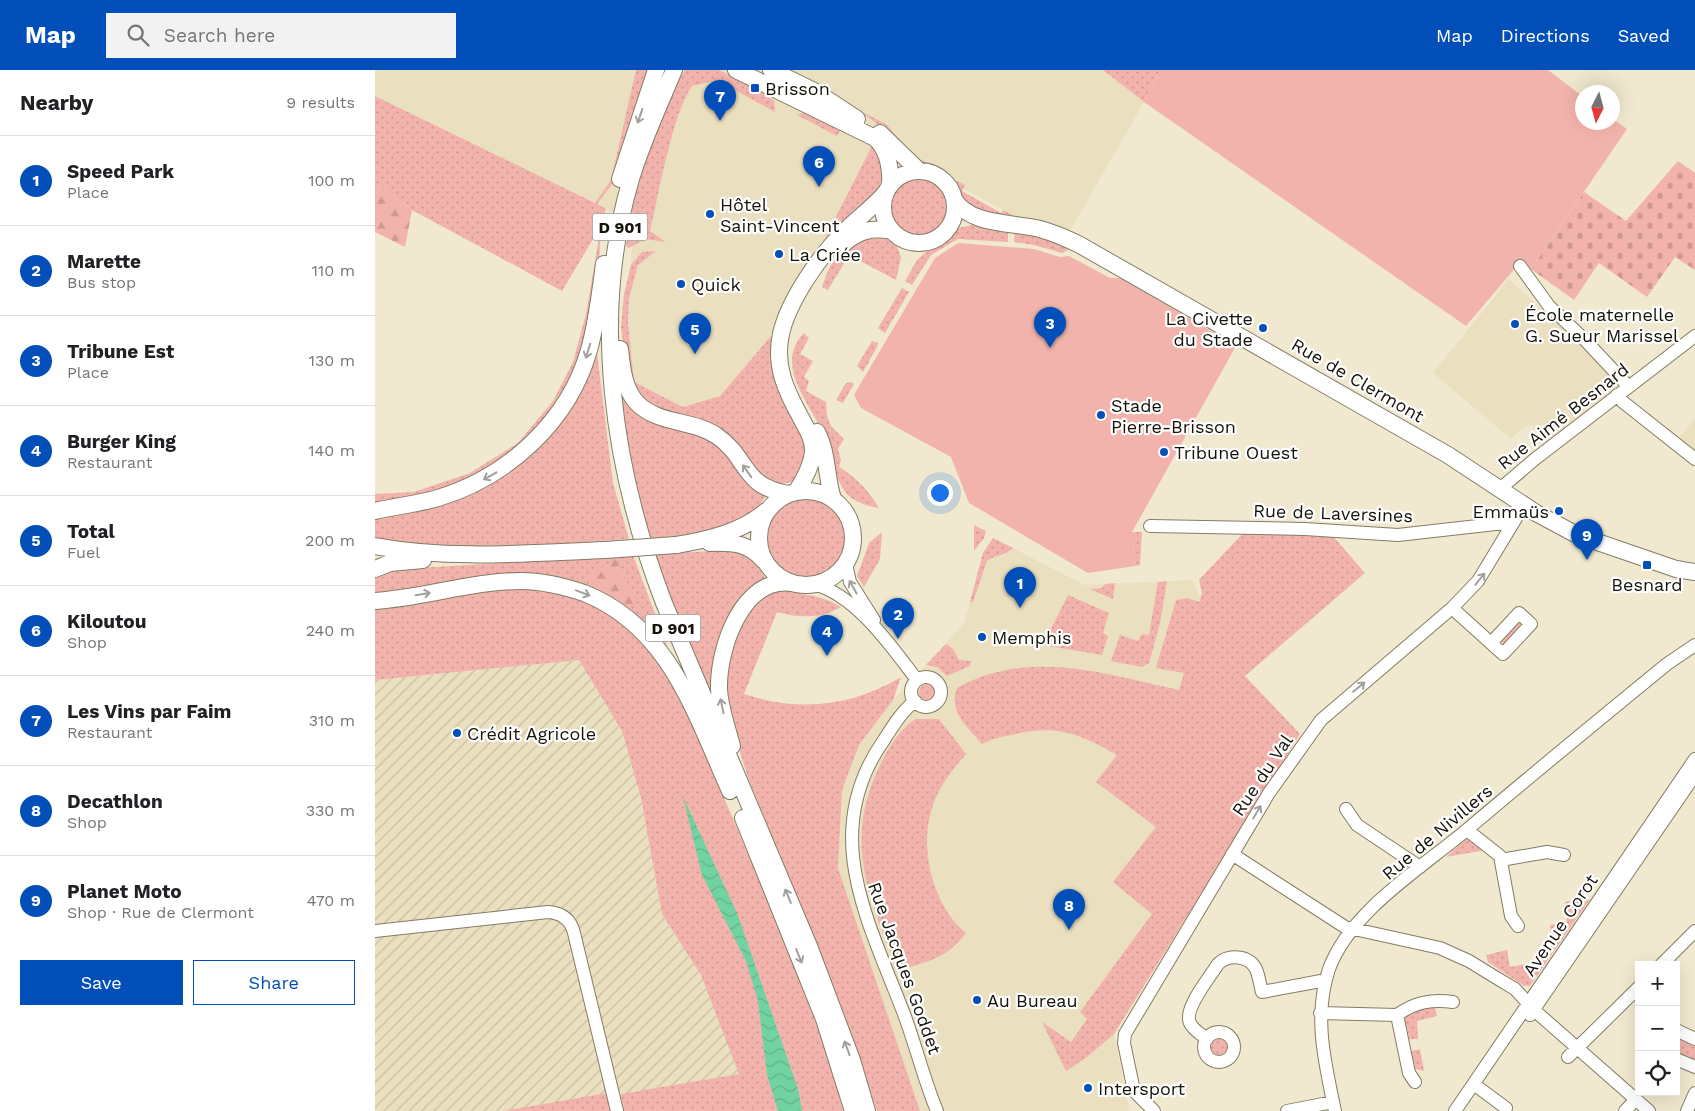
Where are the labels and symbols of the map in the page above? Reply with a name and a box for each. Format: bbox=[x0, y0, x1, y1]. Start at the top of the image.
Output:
place label: Brisson bbox=[765, 78, 830, 99]
pin: 7 bbox=[704, 80, 736, 121]
marker: Brisson bbox=[749, 82, 761, 94]
north arrow bbox=[1575, 85, 1620, 130]
one-way arrow bbox=[634, 108, 644, 124]
pin: 6 bbox=[803, 146, 835, 187]
place label: Hôtel Saint-Vincent bbox=[720, 194, 840, 236]
marker: Hôtel Saint-Vincent bbox=[704, 208, 716, 220]
road number: D 901 bbox=[593, 214, 647, 240]
place label: La Criée bbox=[789, 244, 861, 265]
marker: La Criée bbox=[773, 248, 785, 260]
place label: Quick bbox=[691, 274, 741, 295]
marker: Quick bbox=[675, 278, 687, 290]
place label: École maternelle G. Sueur Marissel bbox=[1525, 304, 1679, 346]
pin: 3 bbox=[1034, 307, 1066, 348]
place label: La Civette du Stade bbox=[1165, 308, 1253, 350]
pin: 5 bbox=[679, 313, 711, 354]
marker: École maternelle G. Sueur Marissel bbox=[1509, 318, 1521, 330]
marker: La Civette du Stade bbox=[1257, 322, 1269, 334]
street label: Rue de Clermont bbox=[1288, 334, 1428, 427]
one-way arrow bbox=[583, 343, 593, 359]
street label: Rue Aimé Besnard bbox=[1493, 358, 1633, 474]
place label: Stade Pierre-Brisson bbox=[1111, 395, 1236, 437]
marker: Stade Pierre-Brisson bbox=[1095, 409, 1107, 421]
place label: Tribune Ouest bbox=[1174, 442, 1298, 463]
marker: Tribune Ouest bbox=[1158, 446, 1170, 458]
one-way arrow bbox=[742, 464, 752, 478]
one-way arrow bbox=[482, 471, 497, 481]
your location bbox=[927, 480, 953, 506]
street label: Rue de Laversines bbox=[1253, 500, 1413, 526]
place label: Emmaüs bbox=[1472, 501, 1549, 522]
marker: Emmaüs bbox=[1553, 505, 1565, 517]
pin: 9 bbox=[1571, 519, 1603, 560]
marker: Besnard bbox=[1641, 559, 1653, 571]
pin: 1 bbox=[1004, 567, 1036, 608]
one-way arrow bbox=[1474, 573, 1485, 586]
place label: Besnard bbox=[1611, 574, 1683, 595]
one-way arrow bbox=[848, 579, 858, 594]
one-way arrow bbox=[415, 589, 431, 599]
one-way arrow bbox=[575, 589, 590, 599]
pin: 2 bbox=[882, 598, 914, 639]
road number: D 901 bbox=[645, 614, 701, 642]
pin: 4 bbox=[811, 615, 843, 656]
place label: Memphis bbox=[992, 627, 1071, 648]
marker: Memphis bbox=[976, 631, 988, 643]
one-way arrow bbox=[1352, 681, 1365, 692]
one-way arrow bbox=[716, 698, 726, 714]
place label: Crédit Agricole bbox=[467, 723, 596, 744]
marker: Crédit Agricole bbox=[451, 727, 463, 739]
street label: Rue du Val bbox=[1227, 730, 1297, 820]
street label: Rue de Nivillers bbox=[1378, 780, 1496, 884]
one-way arrow bbox=[1253, 806, 1263, 820]
street label: Avenue Corot bbox=[1518, 870, 1602, 980]
street label: Rue Jacques Goddet bbox=[864, 879, 946, 1057]
one-way arrow bbox=[783, 889, 792, 905]
pin: 8 bbox=[1053, 889, 1085, 930]
one-way arrow bbox=[795, 948, 805, 963]
place label: Au Bureau bbox=[987, 990, 1078, 1011]
marker: Au Bureau bbox=[971, 994, 983, 1006]
one-way arrow bbox=[842, 1041, 851, 1056]
place label: Intersport bbox=[1098, 1078, 1186, 1099]
marker: Intersport bbox=[1082, 1082, 1094, 1094]

